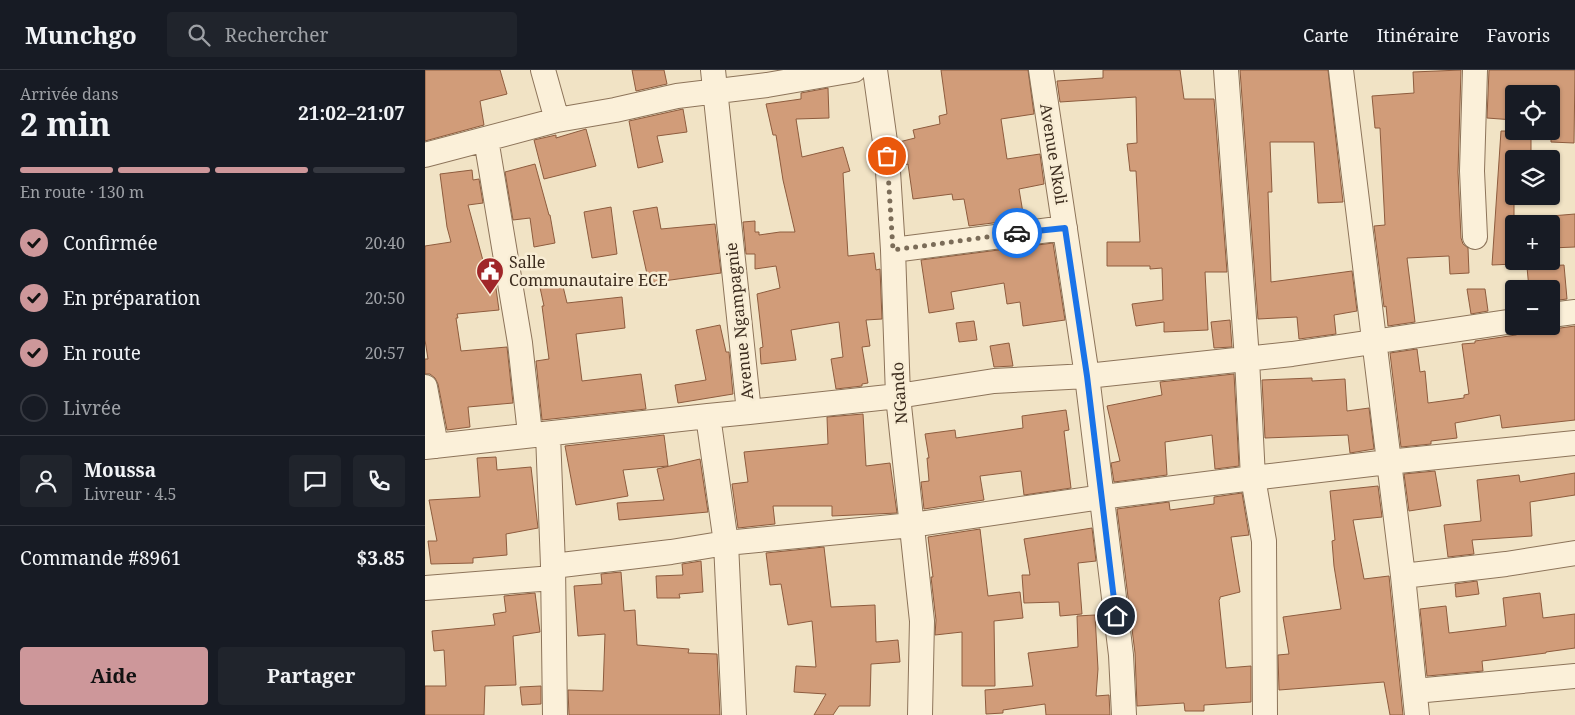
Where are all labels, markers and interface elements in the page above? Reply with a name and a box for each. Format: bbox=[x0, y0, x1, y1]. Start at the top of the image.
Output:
search box bbox=[167, 12, 517, 57]
text: Munchgo bbox=[25, 18, 137, 51]
icon: search bbox=[185, 21, 213, 49]
text: Rechercher bbox=[225, 22, 328, 48]
text: Carte bbox=[1303, 23, 1349, 47]
text: Itinéraire bbox=[1377, 23, 1459, 47]
text: Favoris bbox=[1487, 23, 1550, 47]
text: Arrivée dans bbox=[20, 83, 118, 105]
map controls bbox=[1505, 85, 1560, 335]
button: locate bbox=[1505, 85, 1560, 140]
text: 21:02–21:07 bbox=[298, 100, 405, 126]
text: 2 min bbox=[20, 102, 111, 145]
street label: Avenue Nkoli bbox=[1035, 102, 1073, 206]
pin bbox=[866, 135, 908, 177]
icon: bag bbox=[873, 142, 901, 170]
button: layers bbox=[1505, 150, 1560, 205]
text: En route · 130 m bbox=[20, 181, 144, 203]
courier bbox=[992, 208, 1042, 258]
button: + bbox=[1505, 215, 1560, 270]
icon: car bbox=[1003, 219, 1031, 247]
icon: check bbox=[20, 229, 48, 257]
text: Confirmée bbox=[63, 230, 158, 256]
text: 20:40 bbox=[365, 232, 405, 254]
street label: Avenue Ngampagnie bbox=[720, 241, 758, 401]
place label: Salle Communautaire ECE bbox=[509, 251, 668, 291]
public building icon: Salle Communautaire ECE bbox=[475, 256, 505, 295]
button: − bbox=[1505, 280, 1560, 335]
icon: check bbox=[20, 284, 48, 312]
text: En préparation bbox=[63, 285, 200, 311]
text: 20:50 bbox=[365, 287, 405, 309]
icon: check bbox=[20, 339, 48, 367]
text: En route bbox=[63, 340, 141, 366]
text: 20:57 bbox=[365, 342, 405, 364]
street label: NGando bbox=[886, 361, 912, 425]
text: Livrée bbox=[63, 395, 121, 421]
button: person bbox=[20, 455, 72, 507]
button: chat bbox=[289, 455, 341, 507]
button: phone bbox=[353, 455, 405, 507]
text: Moussa bbox=[84, 457, 156, 483]
text: Livreur · 4.5 bbox=[84, 483, 176, 505]
text: Commande #8961 bbox=[20, 545, 181, 571]
text: $3.85 bbox=[356, 545, 405, 571]
pin bbox=[1095, 595, 1137, 637]
icon: home bbox=[1102, 602, 1130, 630]
button: Aide bbox=[20, 647, 208, 705]
button: Partager bbox=[218, 647, 405, 705]

